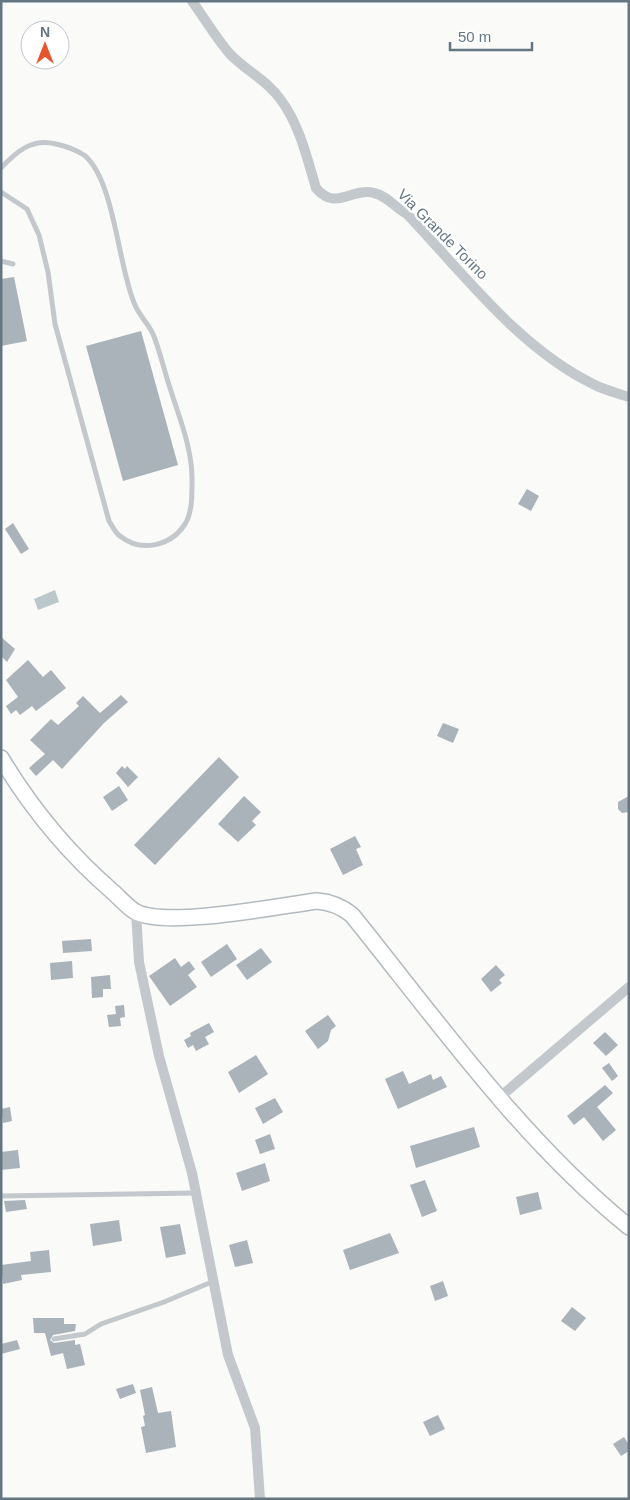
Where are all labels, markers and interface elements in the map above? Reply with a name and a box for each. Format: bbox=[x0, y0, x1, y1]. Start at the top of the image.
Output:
north arrow bbox=[20, 20, 70, 70]
scale bar bbox=[450, 20, 532, 52]
text: N bbox=[40, 24, 50, 40]
text: 50 m bbox=[458, 28, 491, 45]
street label: Via Grande Torino bbox=[394, 185, 492, 283]

